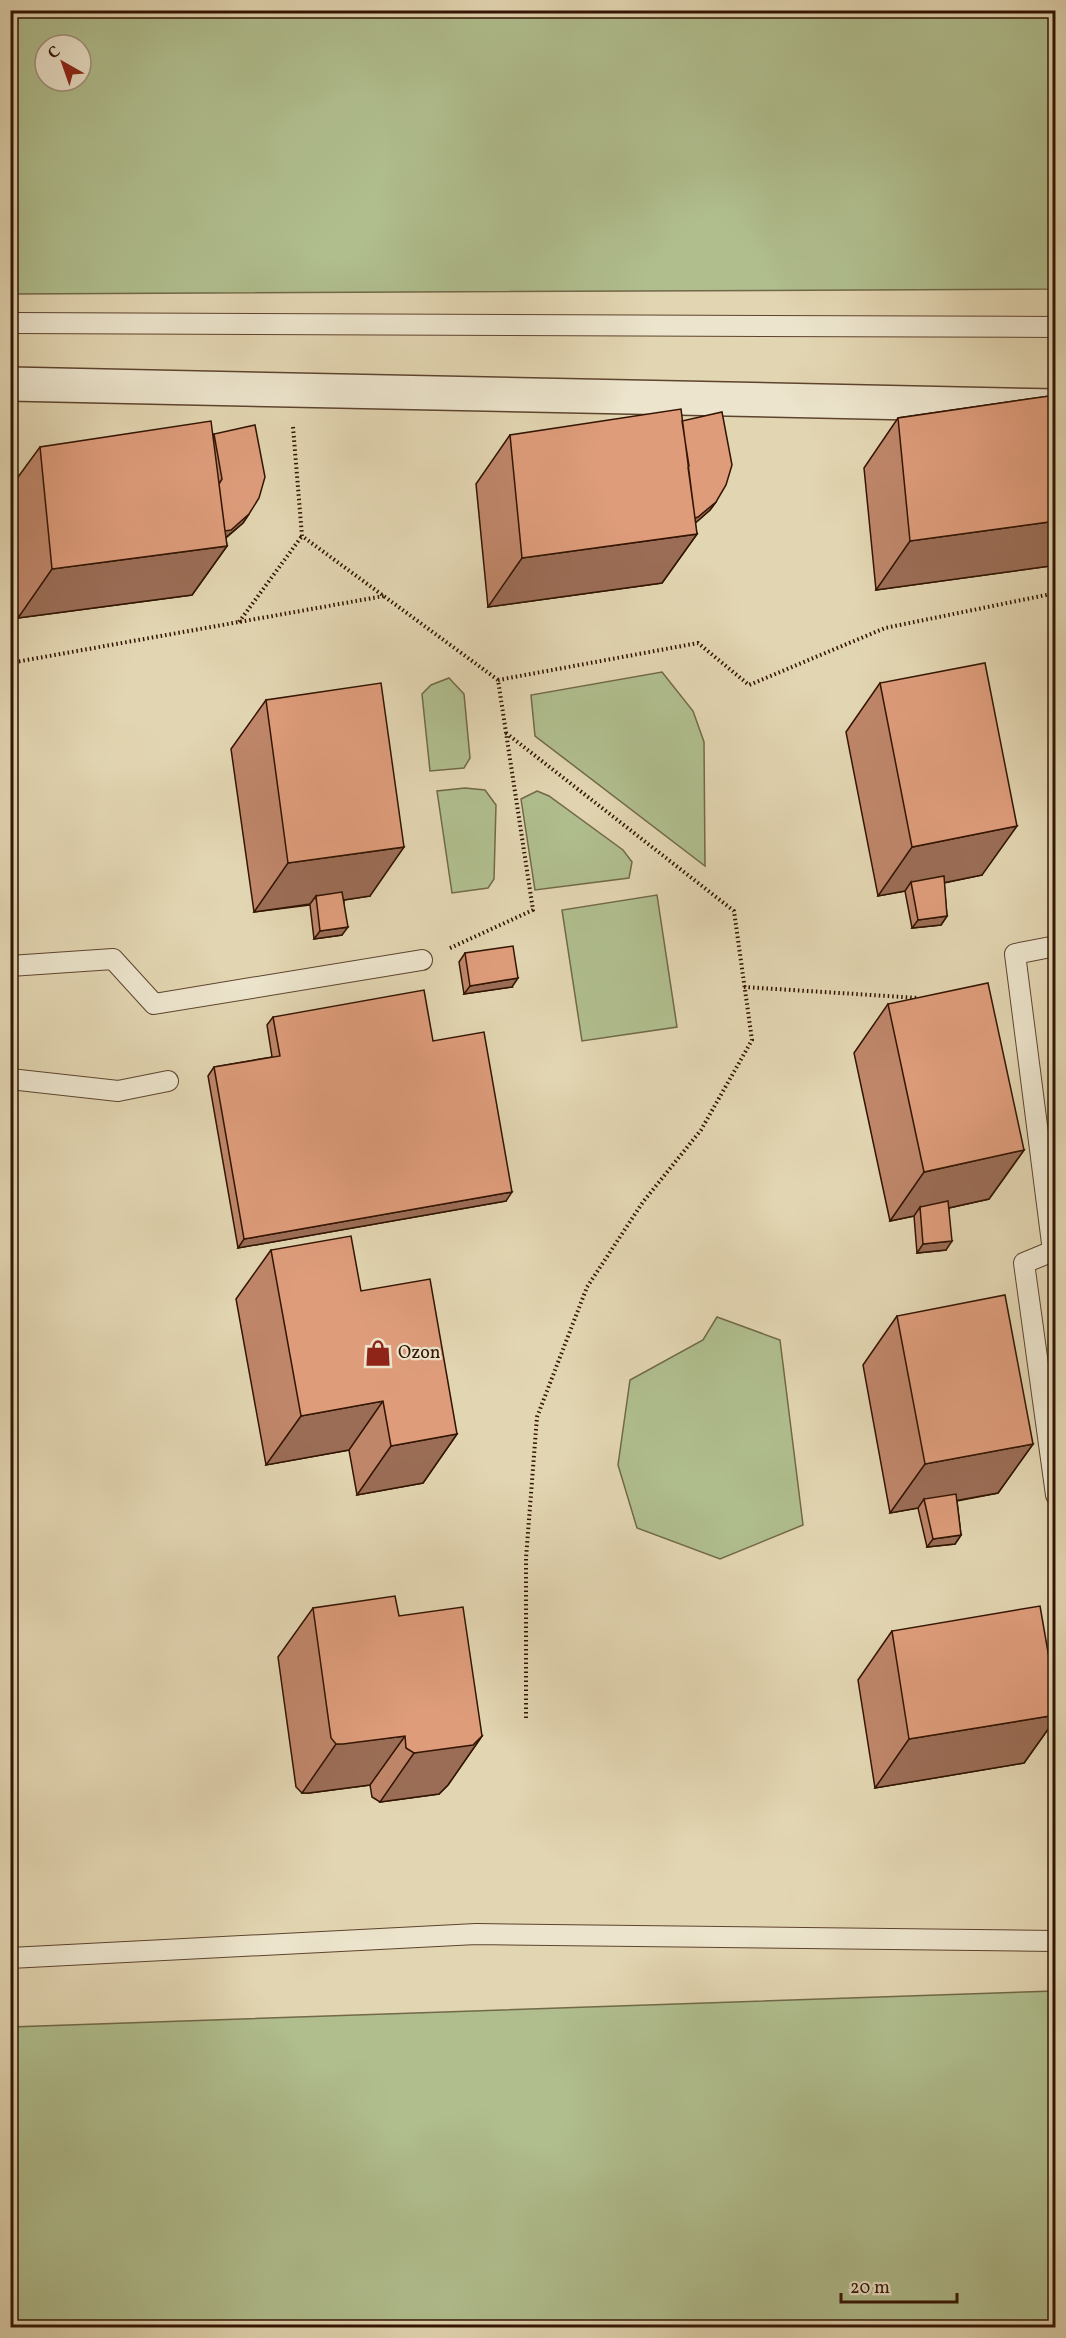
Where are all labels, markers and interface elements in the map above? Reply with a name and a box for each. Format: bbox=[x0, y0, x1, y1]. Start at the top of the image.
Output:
north arrow bbox=[33, 33, 93, 93]
text: С bbox=[44, 41, 66, 65]
shop icon: Ozon bbox=[363, 1338, 393, 1368]
place label: Ozon bbox=[398, 1341, 441, 1366]
scale bar bbox=[841, 2266, 956, 2304]
text: 20 m bbox=[850, 2276, 890, 2301]

